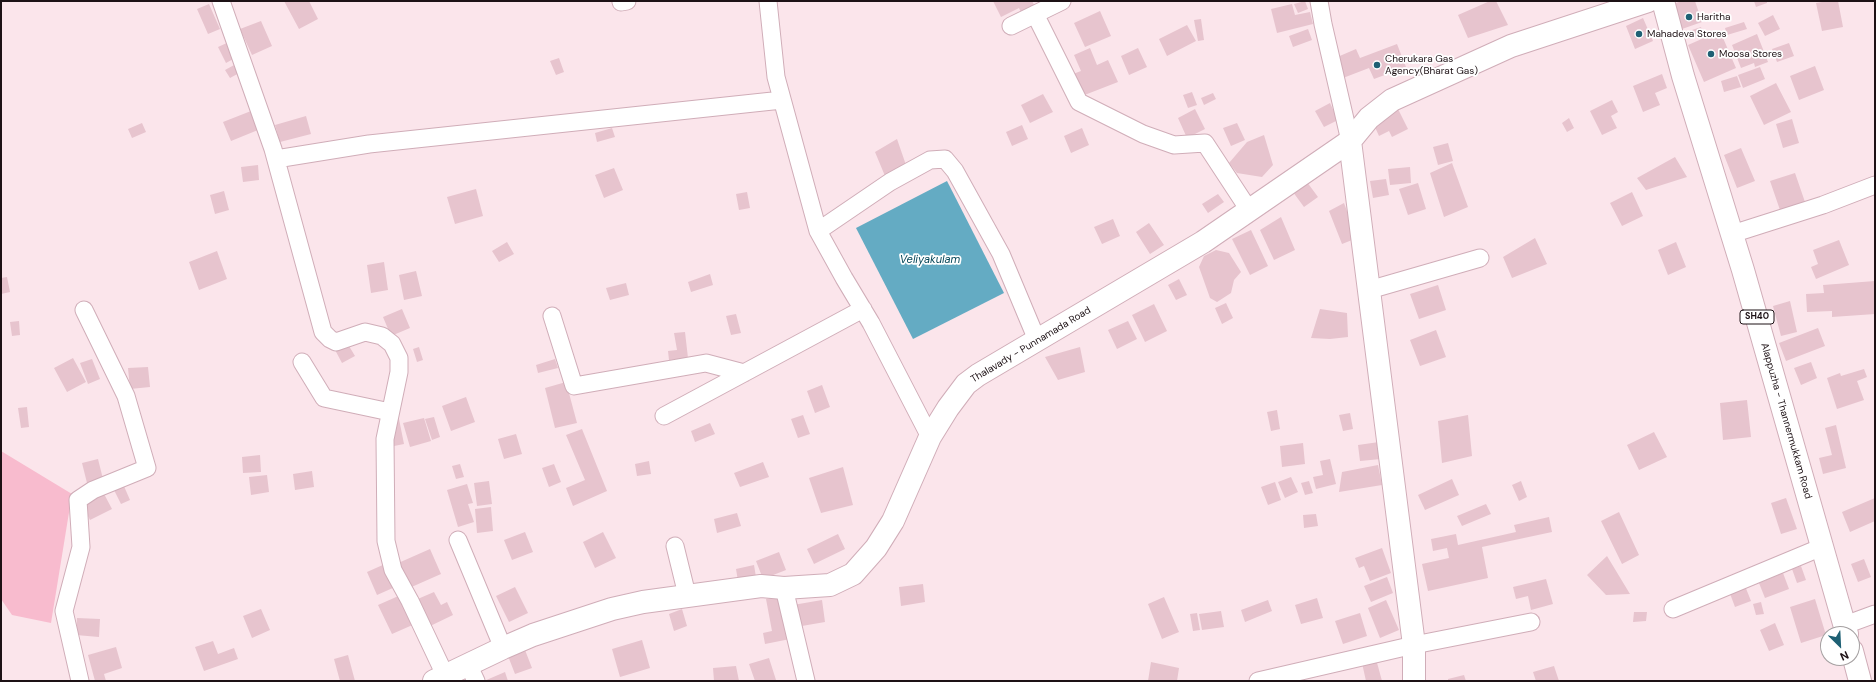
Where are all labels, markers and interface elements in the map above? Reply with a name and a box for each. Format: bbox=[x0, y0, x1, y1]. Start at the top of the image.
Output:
place label: Haritha bbox=[1697, 11, 1730, 23]
marker: Haritha bbox=[1684, 12, 1694, 22]
place label: Mahadeva Stores bbox=[1647, 28, 1727, 40]
marker: Mahadeva Stores bbox=[1634, 29, 1644, 39]
place label: Moosa Stores bbox=[1719, 48, 1782, 60]
marker: Moosa Stores bbox=[1706, 49, 1716, 59]
place label: Cherukara Gas Agency(Bharat Gas) bbox=[1385, 53, 1478, 76]
marker: Cherukara Gas Agency(Bharat Gas) bbox=[1372, 60, 1382, 70]
water label: Veliyakulam bbox=[900, 253, 960, 267]
street label: Thalavady - Punnamada Road bbox=[969, 304, 1093, 386]
road number: SH40 bbox=[1740, 310, 1774, 324]
street label: Alappuzha - Thannermukkam Road bbox=[1758, 342, 1814, 500]
north arrow bbox=[1820, 626, 1860, 666]
text: N bbox=[1838, 648, 1851, 664]

